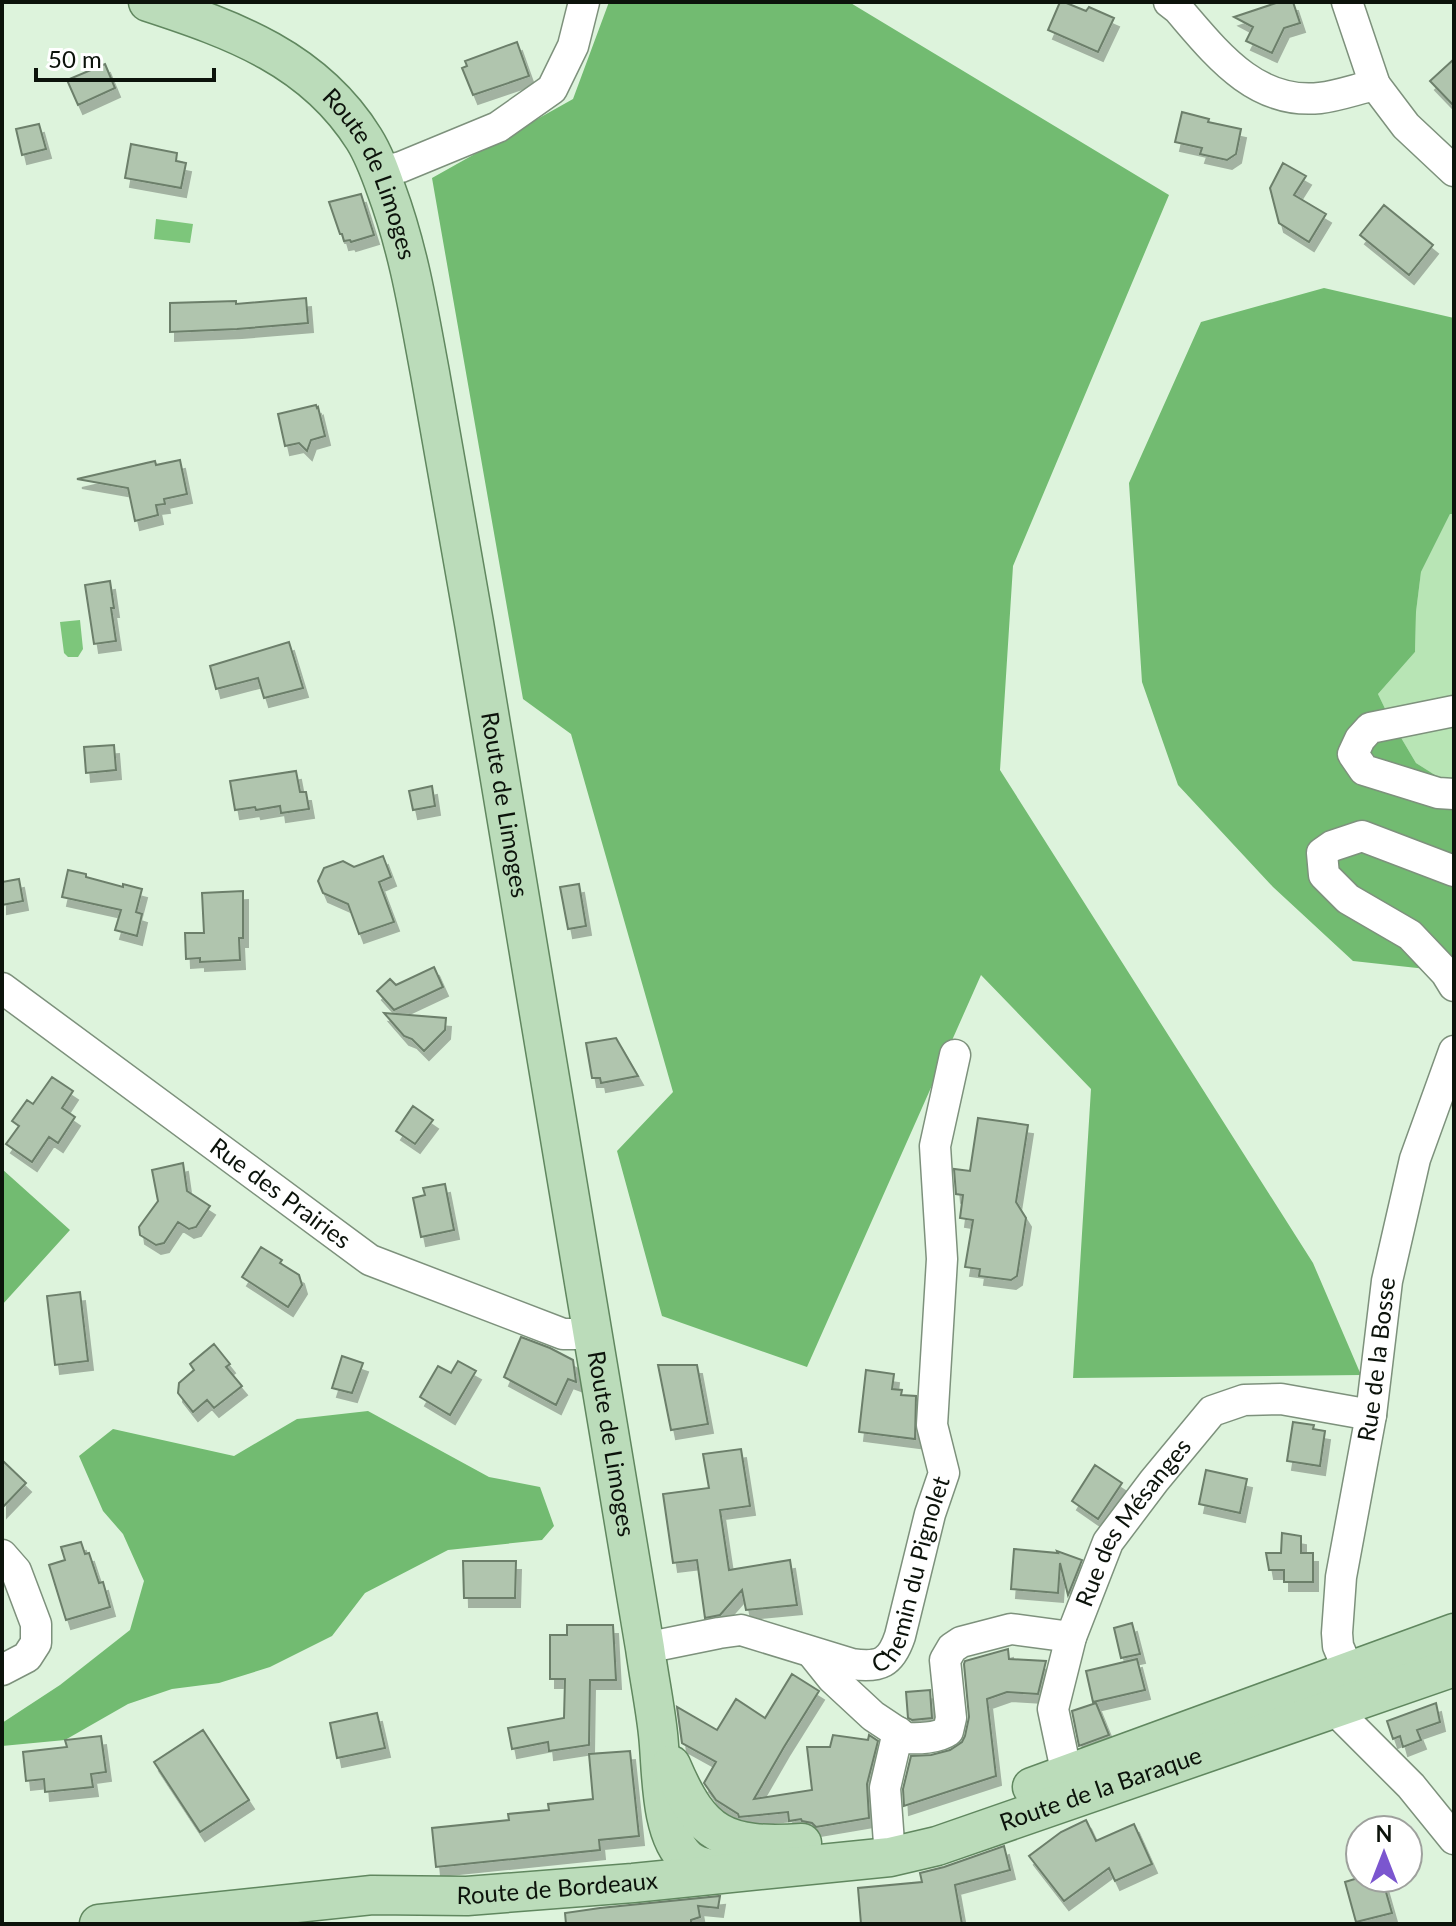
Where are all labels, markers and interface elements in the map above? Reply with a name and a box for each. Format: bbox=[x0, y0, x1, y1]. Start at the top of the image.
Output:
scale bar bbox=[36, 32, 214, 82]
text: 50 m bbox=[48, 44, 102, 73]
street label: Route de Limoges bbox=[317, 82, 423, 262]
street label: Route de Limoges bbox=[476, 710, 536, 900]
street label: Rue des Prairies bbox=[205, 1131, 357, 1254]
street label: Rue de la Bosse bbox=[1350, 1276, 1400, 1444]
street label: Route de Limoges bbox=[583, 1349, 642, 1539]
street label: Rue des Mésanges bbox=[1068, 1432, 1196, 1610]
street label: Chemin du Pignolet bbox=[867, 1472, 955, 1678]
street label: Route de la Baraque bbox=[995, 1739, 1205, 1836]
north arrow bbox=[1344, 1814, 1424, 1894]
text: N bbox=[1376, 1820, 1392, 1847]
street label: Route de Bordeaux bbox=[457, 1865, 659, 1909]

